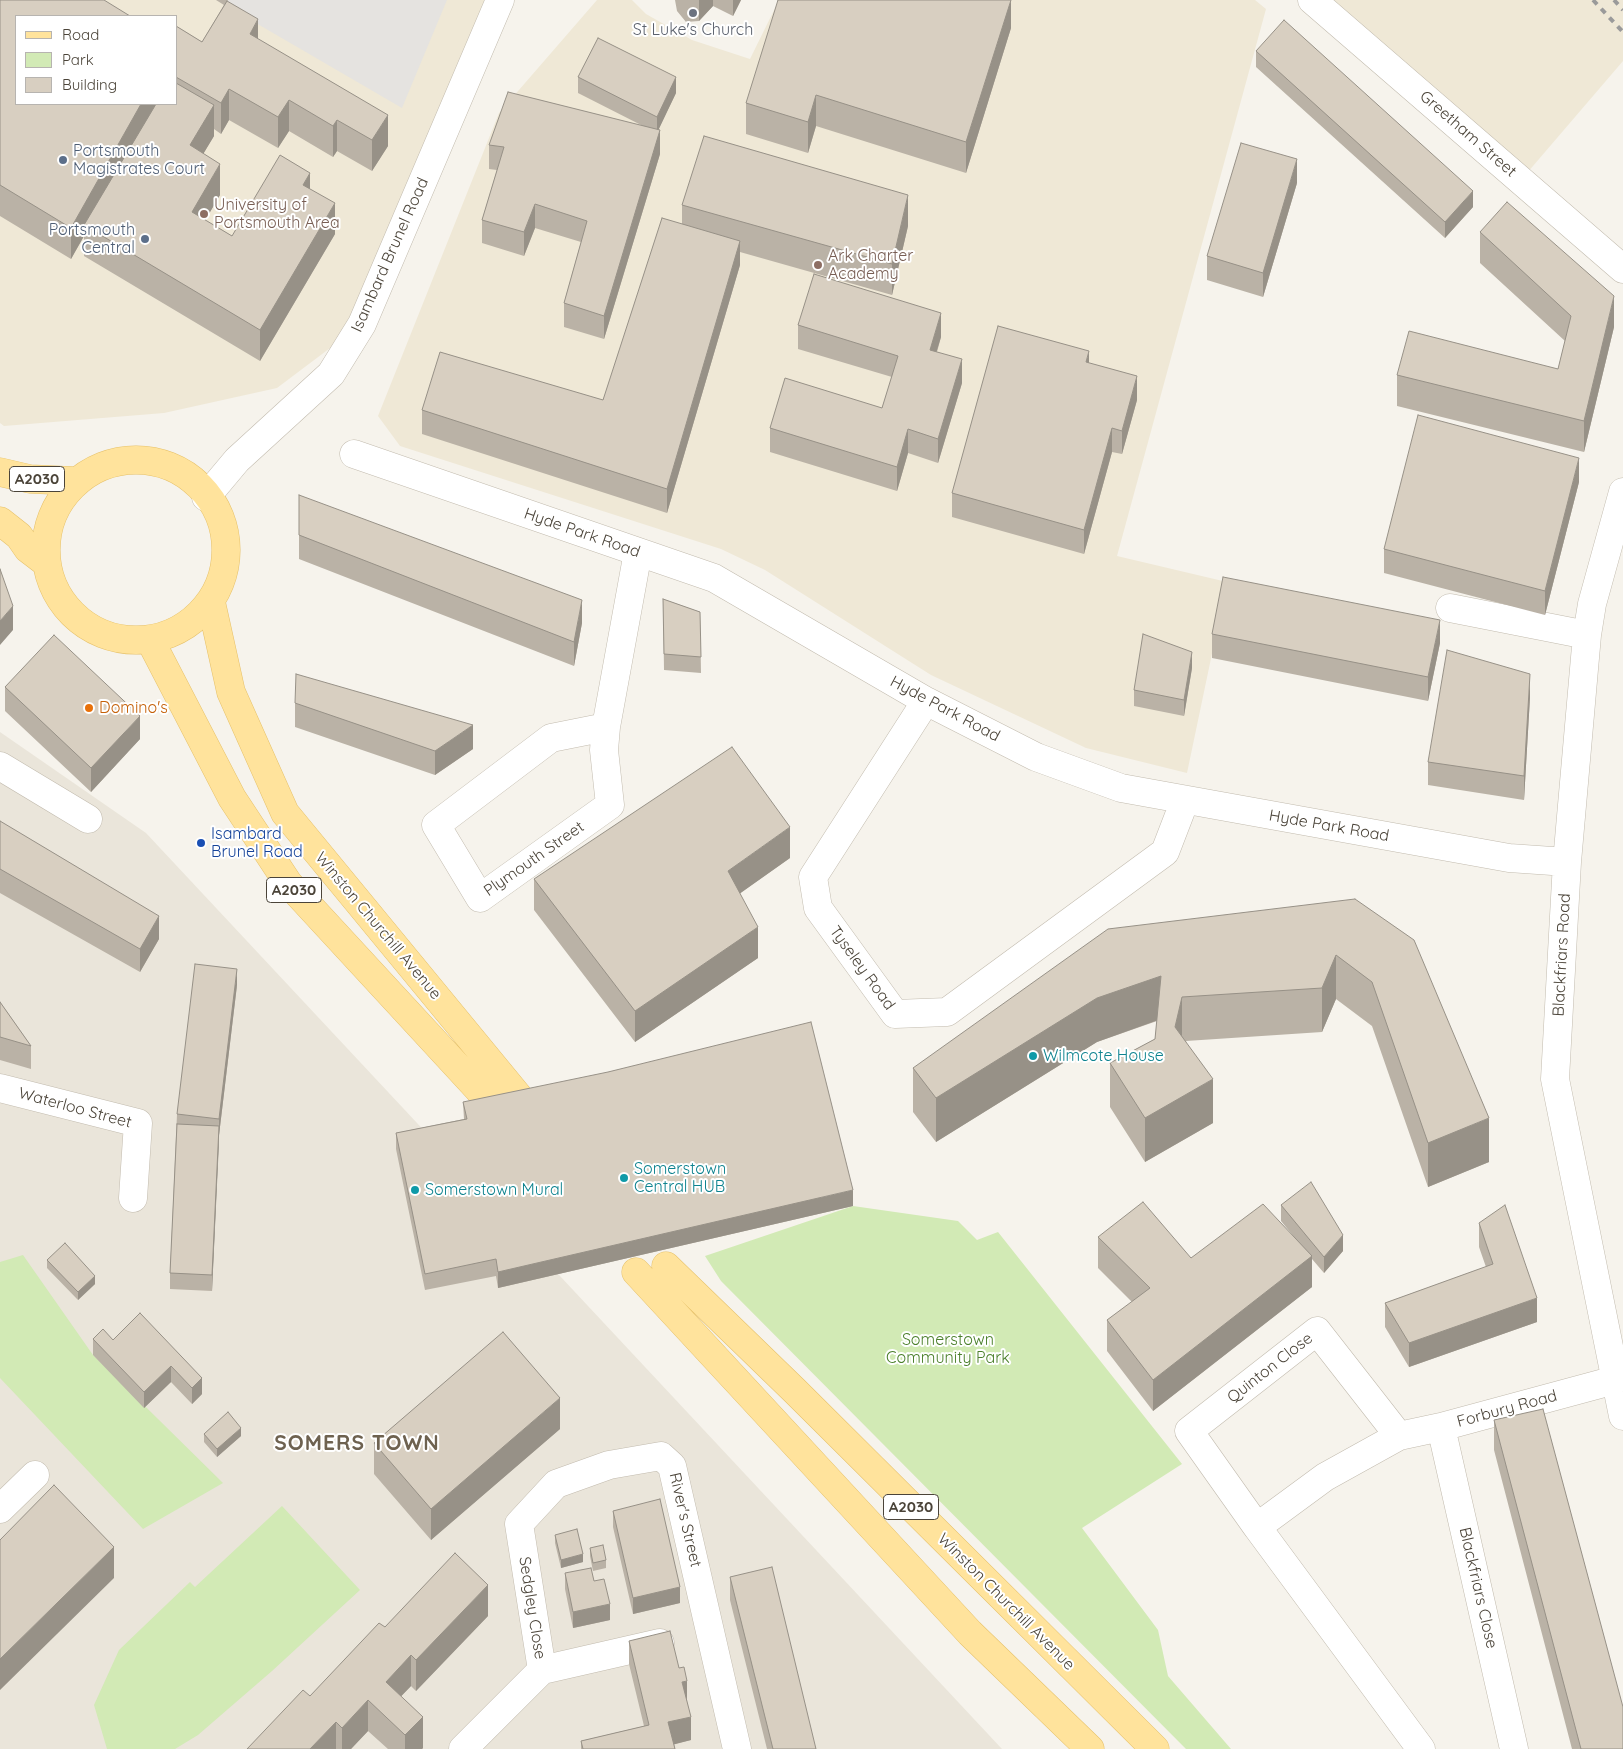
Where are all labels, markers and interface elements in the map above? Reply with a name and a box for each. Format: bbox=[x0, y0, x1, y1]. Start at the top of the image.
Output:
marker: St Luke's Church bbox=[687, 7, 699, 19]
legend bbox=[15, 15, 178, 105]
place label: St Luke's Church bbox=[633, 20, 753, 40]
text: Road bbox=[62, 25, 99, 44]
text: Park bbox=[62, 50, 94, 69]
text: Building bbox=[62, 75, 117, 94]
street label: Greetham Street bbox=[1416, 87, 1520, 181]
place label: Portsmouth Magistrates Court bbox=[73, 141, 205, 179]
marker: Portsmouth Magistrates Court bbox=[57, 154, 69, 166]
street label: Isambard Brunel Road bbox=[347, 175, 433, 335]
place label: University of Portsmouth Area bbox=[214, 195, 340, 233]
marker: University of Portsmouth Area bbox=[198, 208, 210, 220]
place label: Portsmouth Central bbox=[49, 220, 135, 258]
marker: Portsmouth Central bbox=[139, 233, 151, 245]
place label: Ark Charter Academy bbox=[828, 246, 913, 284]
marker: Ark Charter Academy bbox=[812, 259, 824, 271]
road number: A2030 bbox=[10, 466, 64, 492]
street label: Hyde Park Road bbox=[521, 504, 643, 562]
street label: Hyde Park Road bbox=[887, 672, 1003, 746]
place label: Domino's bbox=[99, 698, 168, 718]
marker: Domino's bbox=[83, 702, 95, 714]
street label: Hyde Park Road bbox=[1267, 806, 1391, 846]
street label: Plymouth Street bbox=[480, 817, 588, 901]
place label: Isambard Brunel Road bbox=[211, 824, 303, 862]
marker: Isambard Brunel Road bbox=[195, 837, 207, 849]
street label: Winston Churchill Avenue bbox=[311, 849, 445, 1003]
road number: A2030 bbox=[266, 878, 322, 902]
street label: Blackfriars Road bbox=[1549, 893, 1575, 1017]
street label: Tyseley Road bbox=[825, 922, 899, 1014]
place label: Wilmcote House bbox=[1043, 1046, 1164, 1066]
marker: Wilmcote House bbox=[1027, 1050, 1039, 1062]
street label: Waterloo Street bbox=[16, 1084, 134, 1132]
place label: Somerstown Central HUB bbox=[634, 1159, 726, 1197]
marker: Somerstown Central HUB bbox=[618, 1172, 630, 1184]
place label: Somerstown Mural bbox=[425, 1180, 563, 1200]
marker: Somerstown Mural bbox=[409, 1184, 421, 1196]
street label: Quinton Close bbox=[1224, 1329, 1316, 1407]
park label: Somerstown Community Park bbox=[886, 1330, 1010, 1368]
street label: Forbury Road bbox=[1455, 1386, 1559, 1432]
district label: SOMERS TOWN bbox=[273, 1431, 441, 1457]
street label: River's Street bbox=[665, 1471, 705, 1569]
road number: A2030 bbox=[884, 1494, 938, 1520]
street label: Blackfriars Close bbox=[1455, 1526, 1501, 1650]
street label: Winston Churchill Avenue bbox=[933, 1529, 1079, 1675]
street label: Sedgley Close bbox=[514, 1555, 550, 1661]

